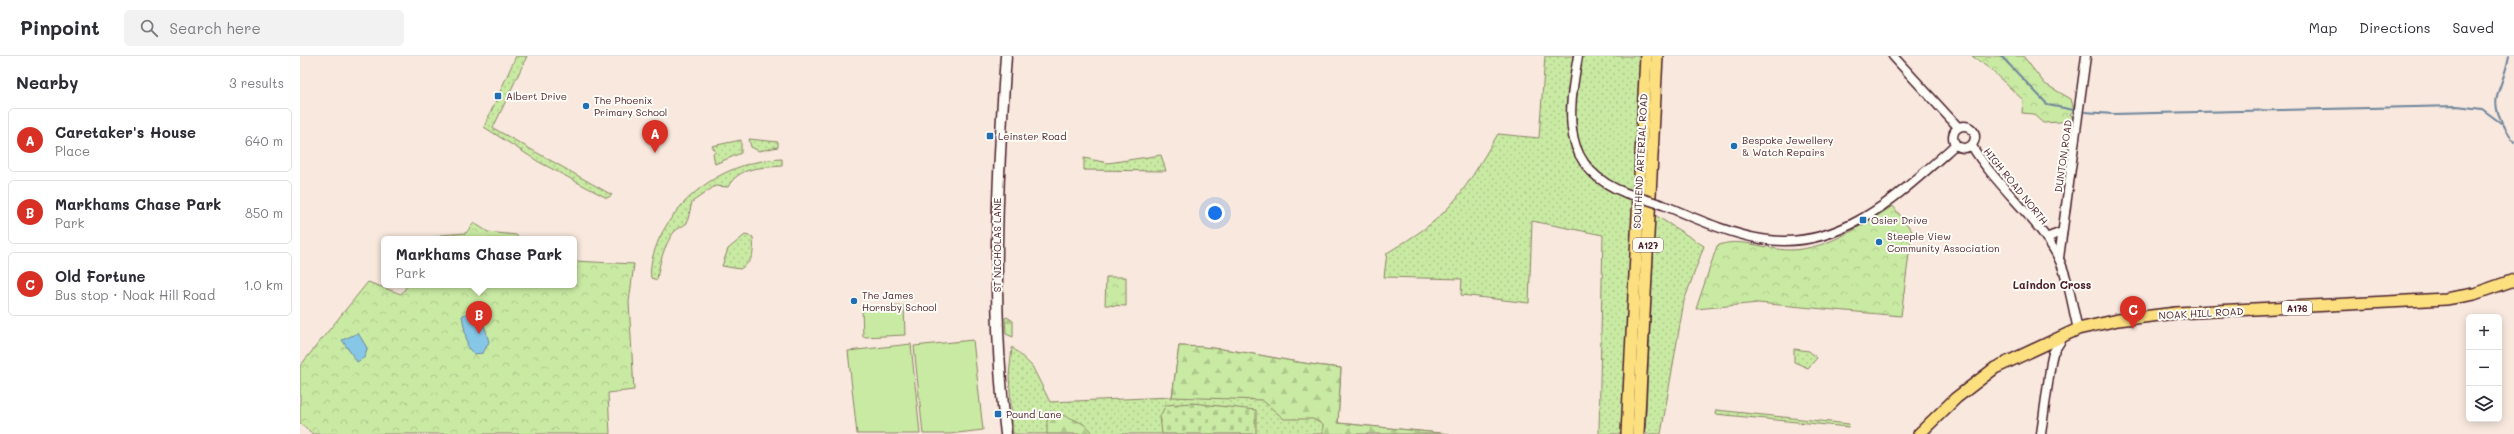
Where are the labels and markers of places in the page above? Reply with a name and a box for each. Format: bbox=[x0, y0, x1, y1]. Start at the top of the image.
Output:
place label: Albert Drive bbox=[506, 89, 567, 103]
marker: Albert Drive bbox=[493, 91, 503, 101]
place label: The Phoenix Primary School bbox=[594, 93, 667, 119]
marker: The Phoenix Primary School bbox=[581, 101, 591, 111]
pin: A bbox=[642, 120, 668, 153]
place label: Leinster Road bbox=[998, 129, 1067, 143]
marker: Leinster Road bbox=[985, 131, 995, 141]
place label: Bespoke Jewellery & Watch Repairs bbox=[1742, 133, 1833, 159]
marker: Bespoke Jewellery & Watch Repairs bbox=[1729, 141, 1739, 151]
place label: Osier Drive bbox=[1871, 213, 1928, 227]
marker: Osier Drive bbox=[1858, 215, 1868, 225]
place label: Steeple View Community Association bbox=[1887, 229, 2000, 255]
marker: Steeple View Community Association bbox=[1874, 237, 1884, 247]
place label: The James Hornsby School bbox=[862, 288, 937, 314]
marker: The James Hornsby School bbox=[849, 296, 859, 306]
pin: C bbox=[2120, 296, 2146, 329]
pin: B bbox=[466, 301, 492, 334]
place label: Pound Lane bbox=[1006, 407, 1062, 421]
marker: Pound Lane bbox=[993, 409, 1003, 419]

